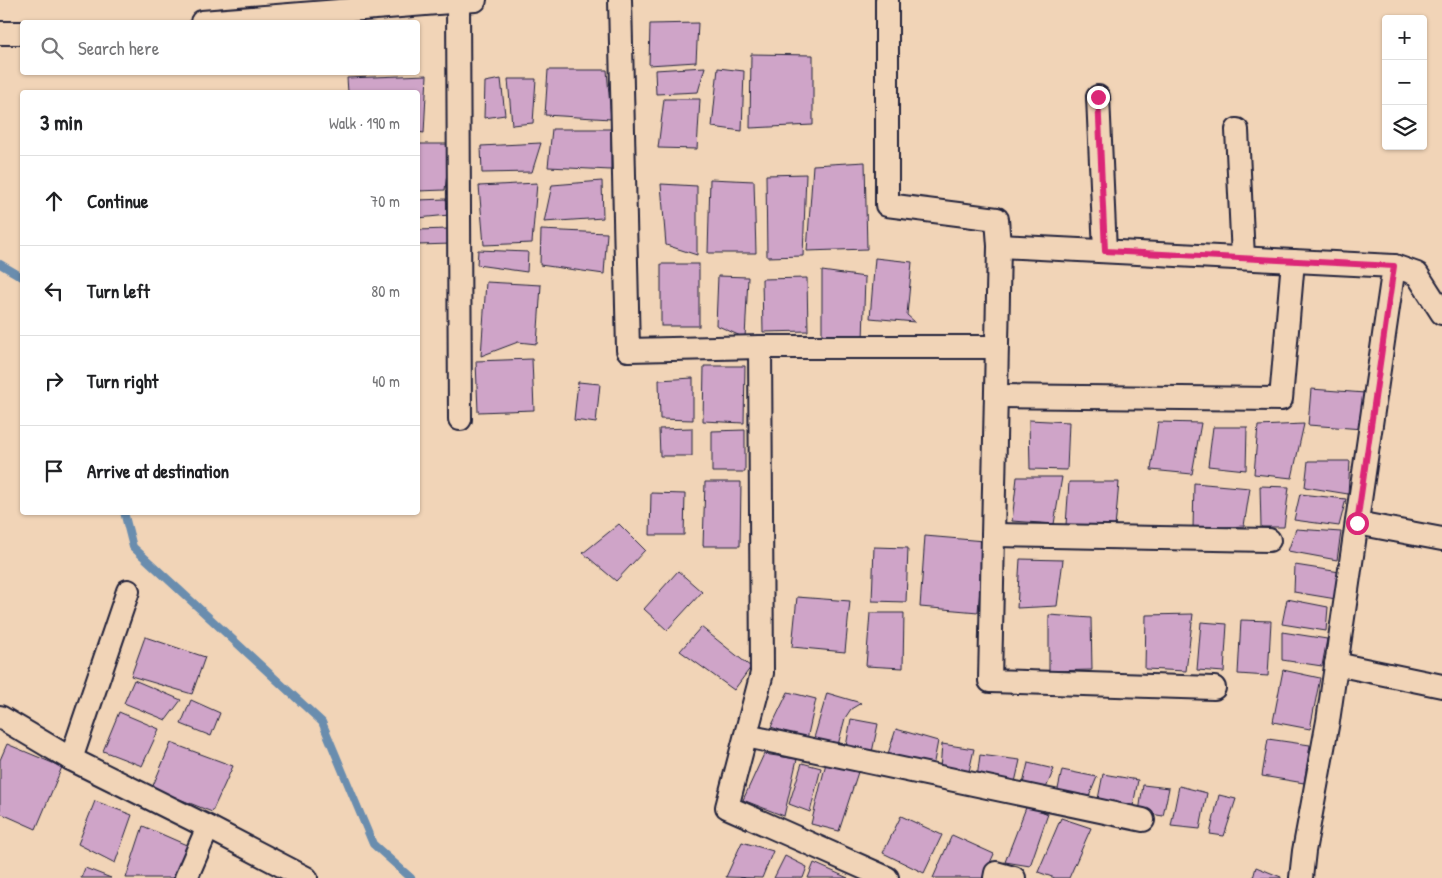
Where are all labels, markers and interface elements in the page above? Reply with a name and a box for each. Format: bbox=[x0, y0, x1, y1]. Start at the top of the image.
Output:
map controls bbox=[1382, 15, 1427, 150]
button: + bbox=[1382, 15, 1427, 60]
search box bbox=[20, 20, 420, 75]
icon: search bbox=[38, 34, 66, 62]
text: Search here bbox=[78, 35, 159, 61]
button: − bbox=[1382, 60, 1427, 105]
route end bbox=[1087, 86, 1110, 109]
button: layers bbox=[1382, 105, 1427, 150]
text: 3 min bbox=[40, 108, 83, 137]
text: Walk · 190 m bbox=[329, 112, 400, 134]
icon: ahead bbox=[40, 187, 68, 215]
text: Continue bbox=[87, 188, 148, 214]
text: 70 m bbox=[370, 190, 400, 212]
icon: left bbox=[40, 277, 68, 305]
text: Turn left bbox=[87, 278, 150, 304]
text: 80 m bbox=[371, 280, 400, 302]
icon: right bbox=[40, 367, 68, 395]
text: Turn right bbox=[87, 368, 158, 394]
text: 40 m bbox=[372, 370, 400, 392]
icon: arrive bbox=[40, 457, 68, 485]
text: Arrive at destination bbox=[87, 458, 229, 484]
route start bbox=[1346, 512, 1369, 535]

